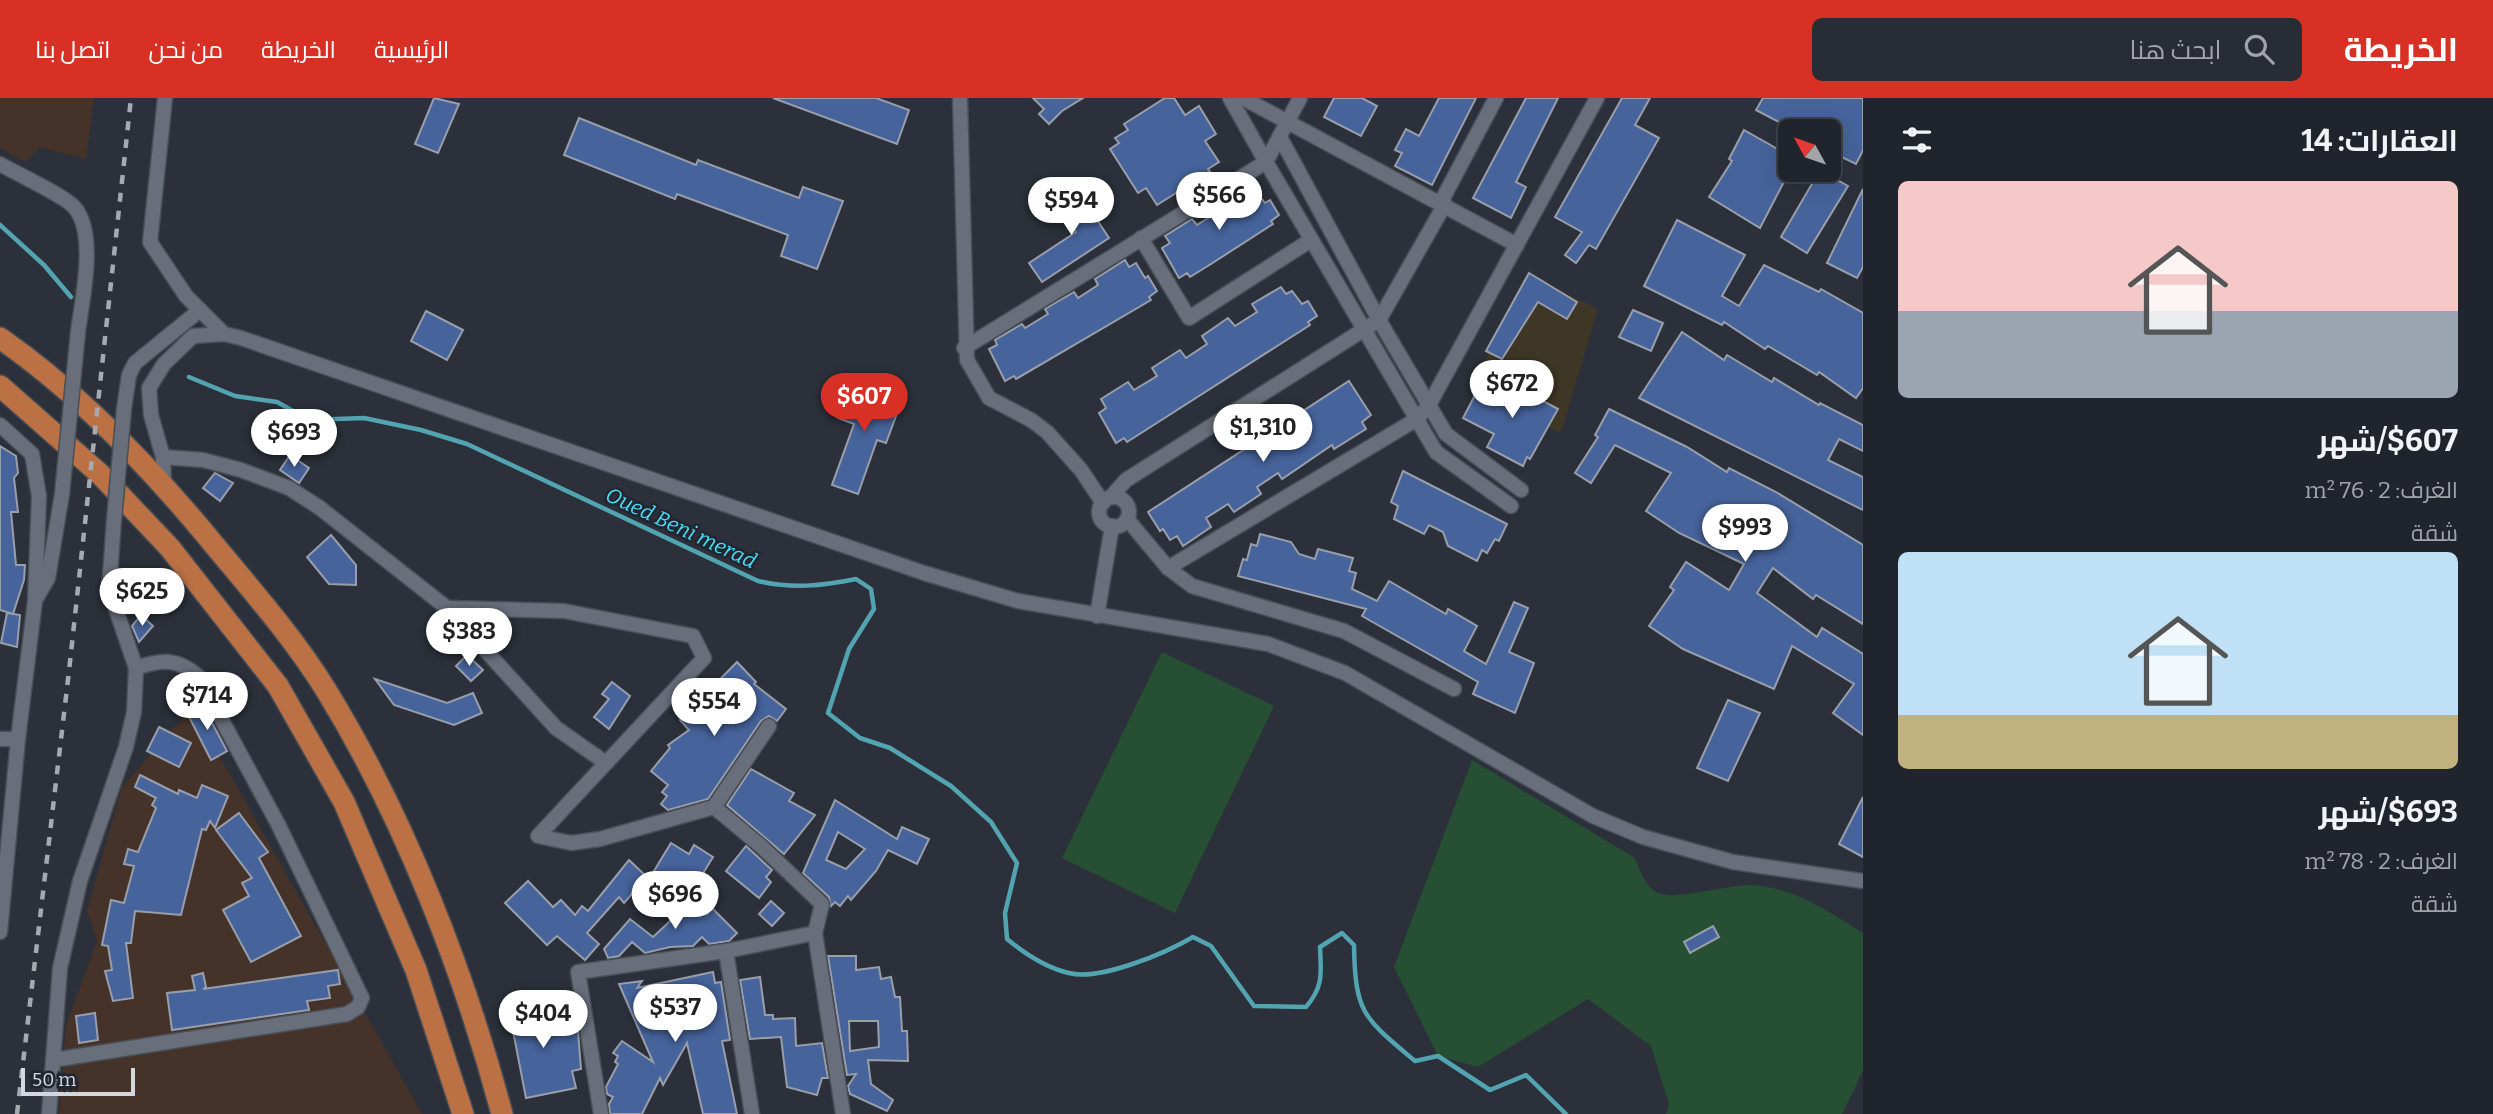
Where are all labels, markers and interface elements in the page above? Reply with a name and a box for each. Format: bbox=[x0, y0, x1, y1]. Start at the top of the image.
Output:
search box bbox=[1812, 18, 2302, 81]
icon: search bbox=[2240, 30, 2278, 68]
text: الخريطة bbox=[2344, 30, 2458, 70]
text: ابحث هنا bbox=[2130, 35, 2222, 66]
text: اتصل بنا bbox=[35, 36, 110, 64]
text: من نحن bbox=[148, 36, 223, 64]
text: الخريطة bbox=[261, 36, 336, 64]
text: الرئيسية bbox=[374, 36, 449, 64]
north arrow bbox=[1778, 119, 1841, 182]
map controls bbox=[1778, 119, 1841, 182]
icon: filters bbox=[1898, 121, 1936, 159]
text: العقارات: 14 bbox=[2301, 123, 2458, 159]
pin: $566 bbox=[1178, 172, 1260, 232]
pin: $594 bbox=[1030, 178, 1112, 237]
text: $566 bbox=[1192, 181, 1246, 209]
text: $594 bbox=[1044, 186, 1098, 214]
icon: home bbox=[2115, 227, 2241, 353]
pin: $672 bbox=[1471, 360, 1553, 420]
text: $672 bbox=[1486, 369, 1538, 397]
pin: $607 bbox=[823, 374, 905, 433]
text: $607 bbox=[837, 382, 891, 410]
pin: $1,310 bbox=[1206, 404, 1320, 464]
pin: $693 bbox=[253, 410, 335, 469]
text: $1,310 bbox=[1229, 413, 1297, 441]
text: $693 bbox=[267, 418, 321, 446]
text: $607/شهر bbox=[2318, 423, 2458, 459]
text: الغرف: 2 · 76 m² bbox=[2305, 476, 2458, 504]
water label: Oued Beni merad bbox=[601, 482, 761, 574]
pin: $993 bbox=[1704, 504, 1786, 564]
text: $993 bbox=[1718, 513, 1772, 541]
text: شقة bbox=[2411, 519, 2458, 547]
pin: $625 bbox=[101, 568, 183, 628]
text: $625 bbox=[116, 577, 168, 605]
icon: home bbox=[2115, 598, 2241, 724]
pin: $383 bbox=[428, 608, 510, 668]
text: $383 bbox=[442, 617, 496, 645]
pin: $714 bbox=[166, 672, 248, 732]
pin: $554 bbox=[673, 678, 755, 738]
text: $714 bbox=[182, 681, 232, 709]
text: $554 bbox=[687, 687, 741, 715]
text: $693/شهر bbox=[2319, 794, 2458, 830]
text: الغرف: 2 · 78 m² bbox=[2304, 847, 2458, 875]
pin: $696 bbox=[634, 872, 716, 931]
text: $696 bbox=[648, 880, 702, 908]
text: شقة bbox=[2411, 890, 2458, 918]
pin: $537 bbox=[634, 984, 716, 1044]
pin: $404 bbox=[502, 990, 584, 1050]
text: $537 bbox=[649, 993, 701, 1021]
text: $404 bbox=[515, 999, 571, 1027]
scale bar bbox=[21, 1065, 135, 1097]
text: 50 m bbox=[32, 1068, 76, 1091]

